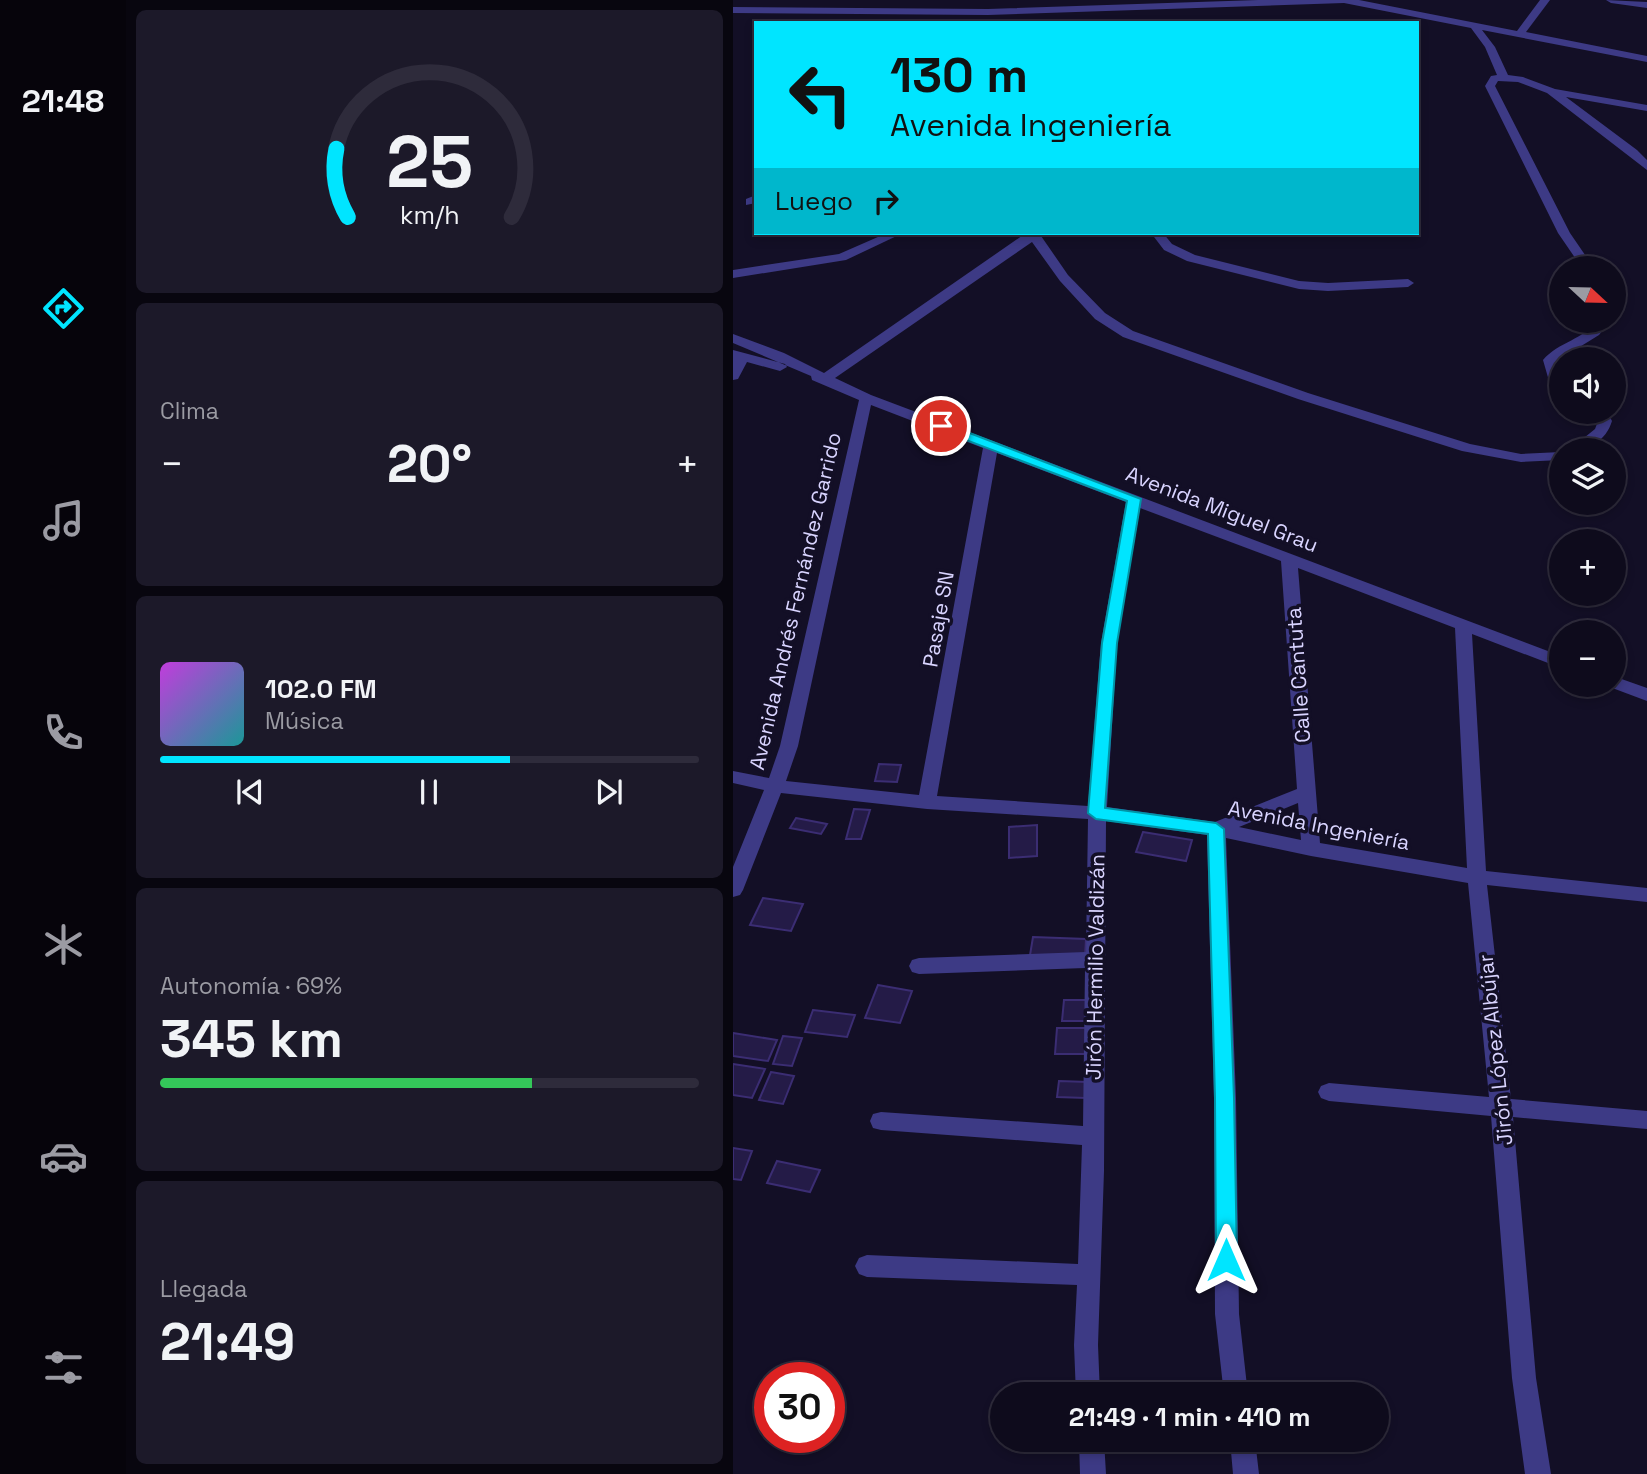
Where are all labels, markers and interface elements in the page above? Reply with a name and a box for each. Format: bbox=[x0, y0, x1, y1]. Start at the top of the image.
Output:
text: 130 m bbox=[890, 44, 1028, 106]
icon: left bbox=[775, 49, 866, 140]
text: 21:48 bbox=[22, 81, 104, 121]
text: Avenida Ingeniería bbox=[890, 105, 1171, 145]
text: 25 bbox=[386, 116, 473, 209]
icon: right bbox=[867, 182, 905, 220]
text: Luego bbox=[775, 184, 853, 218]
text: km/h bbox=[400, 199, 459, 231]
north arrow bbox=[1549, 256, 1625, 332]
map controls bbox=[1549, 256, 1626, 697]
icon: directions bbox=[39, 284, 88, 333]
button: sound bbox=[1549, 347, 1626, 424]
text: Clima bbox=[160, 396, 219, 426]
pin bbox=[911, 396, 971, 456]
icon: arrive bbox=[922, 407, 960, 445]
street label: Avenida Andrés Fernández Garrido bbox=[743, 430, 847, 772]
text: 20° bbox=[387, 431, 472, 497]
button: layers bbox=[1549, 438, 1626, 515]
text: − bbox=[160, 440, 184, 488]
text: + bbox=[675, 440, 699, 488]
street label: Avenida Miguel Grau bbox=[1122, 460, 1322, 558]
icon: music bbox=[39, 496, 88, 545]
button: + bbox=[1549, 529, 1626, 606]
street label: Pasaje SN bbox=[916, 569, 960, 669]
street label: Calle Cantuta bbox=[1280, 606, 1316, 744]
button: − bbox=[1549, 620, 1626, 697]
text: 102.0 FM bbox=[265, 672, 377, 706]
text: Música bbox=[265, 706, 344, 736]
icon: phone bbox=[39, 708, 88, 757]
icon: previous bbox=[231, 773, 269, 811]
icon: pause bbox=[410, 773, 448, 811]
icon: next bbox=[590, 773, 628, 811]
street label: Avenida Ingeniería bbox=[1226, 794, 1412, 856]
street label: Jirón Hermilio Valdizán bbox=[1080, 854, 1110, 1080]
icon: climate bbox=[39, 920, 88, 969]
street label: Jirón López Albújar bbox=[1472, 953, 1518, 1147]
text: Autonomía · 69% bbox=[160, 971, 342, 1001]
text: 345 km bbox=[160, 1006, 343, 1072]
icon: car bbox=[39, 1132, 88, 1181]
position arrow bbox=[1189, 1223, 1263, 1297]
text: Llegada bbox=[160, 1274, 248, 1304]
text: 21:49 bbox=[160, 1309, 295, 1375]
icon: filters bbox=[39, 1343, 88, 1392]
speed limit sign: 30 bbox=[754, 1362, 845, 1453]
text: 21:49 · 1 min · 410 m bbox=[1069, 1400, 1310, 1434]

